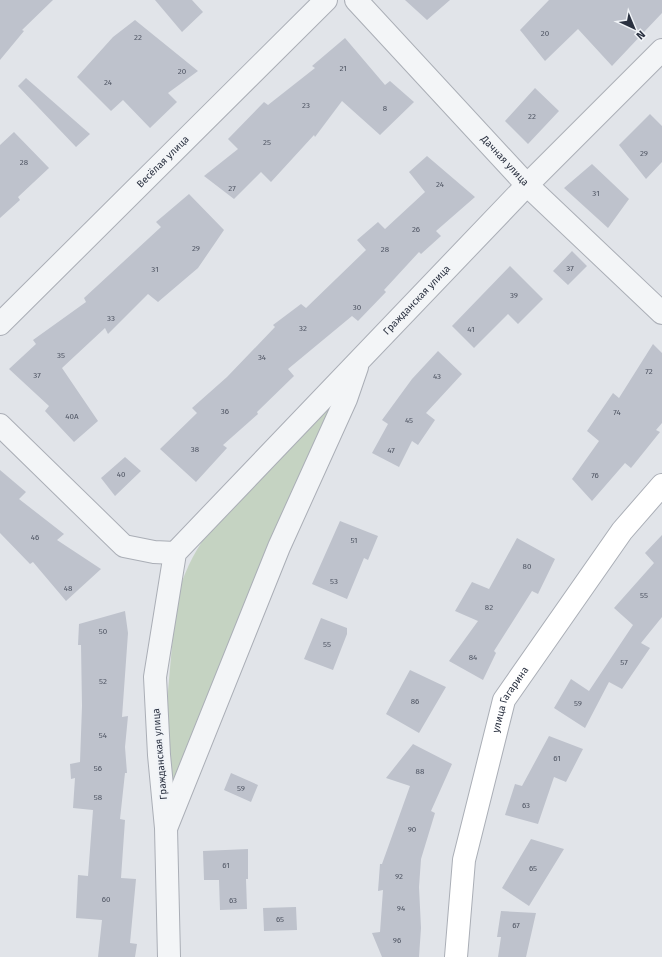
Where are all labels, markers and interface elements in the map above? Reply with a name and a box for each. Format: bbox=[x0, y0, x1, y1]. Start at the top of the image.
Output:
north arrow bbox=[614, 8, 654, 48]
text: N bbox=[633, 28, 648, 42]
house number: 20 bbox=[541, 29, 550, 38]
house number: 22 bbox=[134, 33, 142, 42]
house number: 21 bbox=[339, 64, 347, 73]
house number: 20 bbox=[178, 67, 187, 76]
house number: 24 bbox=[104, 78, 113, 87]
house number: 23 bbox=[302, 101, 310, 110]
house number: 8 bbox=[383, 104, 388, 113]
house number: 22 bbox=[528, 112, 536, 121]
street label: Дачная улица bbox=[478, 132, 531, 189]
street label: Весёлая улица bbox=[135, 133, 192, 190]
house number: 25 bbox=[263, 138, 271, 147]
house number: 29 bbox=[640, 149, 648, 158]
house number: 28 bbox=[20, 158, 29, 167]
house number: 24 bbox=[436, 180, 445, 189]
house number: 27 bbox=[228, 184, 236, 193]
house number: 31 bbox=[592, 189, 600, 198]
house number: 26 bbox=[412, 225, 420, 234]
house number: 29 bbox=[192, 244, 200, 253]
house number: 28 bbox=[381, 245, 390, 254]
street label: Гражданская улица bbox=[381, 263, 453, 337]
house number: 37 bbox=[566, 264, 574, 273]
house number: 31 bbox=[151, 265, 159, 274]
house number: 39 bbox=[510, 291, 518, 300]
house number: 30 bbox=[353, 303, 362, 312]
house number: 33 bbox=[107, 314, 115, 323]
house number: 32 bbox=[299, 324, 307, 333]
house number: 41 bbox=[467, 325, 475, 334]
house number: 35 bbox=[57, 351, 65, 360]
house number: 34 bbox=[258, 353, 267, 362]
house number: 72 bbox=[645, 367, 653, 376]
house number: 37 bbox=[33, 371, 41, 380]
house number: 43 bbox=[433, 372, 441, 381]
house number: 36 bbox=[221, 407, 229, 416]
house number: 74 bbox=[613, 408, 621, 417]
house number: 40А bbox=[65, 412, 79, 421]
house number: 45 bbox=[405, 416, 413, 425]
house number: 38 bbox=[191, 445, 200, 454]
house number: 47 bbox=[387, 446, 395, 455]
house number: 40 bbox=[117, 470, 126, 479]
house number: 76 bbox=[591, 471, 599, 480]
house number: 46 bbox=[31, 533, 39, 542]
house number: 51 bbox=[350, 536, 358, 545]
house number: 80 bbox=[523, 562, 532, 571]
house number: 53 bbox=[330, 577, 338, 586]
house number: 48 bbox=[64, 584, 73, 593]
house number: 55 bbox=[640, 591, 648, 600]
house number: 82 bbox=[485, 603, 493, 612]
house number: 50 bbox=[99, 627, 108, 636]
house number: 55 bbox=[323, 640, 331, 649]
house number: 84 bbox=[469, 653, 478, 662]
house number: 57 bbox=[620, 658, 628, 667]
street label: улица Гагарина bbox=[490, 664, 531, 734]
house number: 52 bbox=[99, 677, 107, 686]
house number: 86 bbox=[411, 697, 419, 706]
house number: 59 bbox=[574, 699, 582, 708]
street label: Гражданская улица bbox=[150, 708, 170, 800]
house number: 54 bbox=[99, 731, 108, 740]
house number: 61 bbox=[553, 754, 561, 763]
house number: 56 bbox=[94, 764, 102, 773]
house number: 88 bbox=[416, 767, 425, 776]
house number: 59 bbox=[237, 784, 245, 793]
house number: 58 bbox=[94, 793, 103, 802]
house number: 63 bbox=[522, 801, 530, 810]
house number: 90 bbox=[408, 825, 417, 834]
house number: 61 bbox=[222, 861, 230, 870]
house number: 65 bbox=[529, 864, 537, 873]
house number: 92 bbox=[395, 872, 403, 881]
house number: 60 bbox=[102, 895, 111, 904]
house number: 63 bbox=[229, 896, 237, 905]
house number: 94 bbox=[397, 904, 406, 913]
house number: 65 bbox=[276, 915, 284, 924]
house number: 67 bbox=[512, 921, 520, 930]
house number: 96 bbox=[393, 936, 401, 945]

